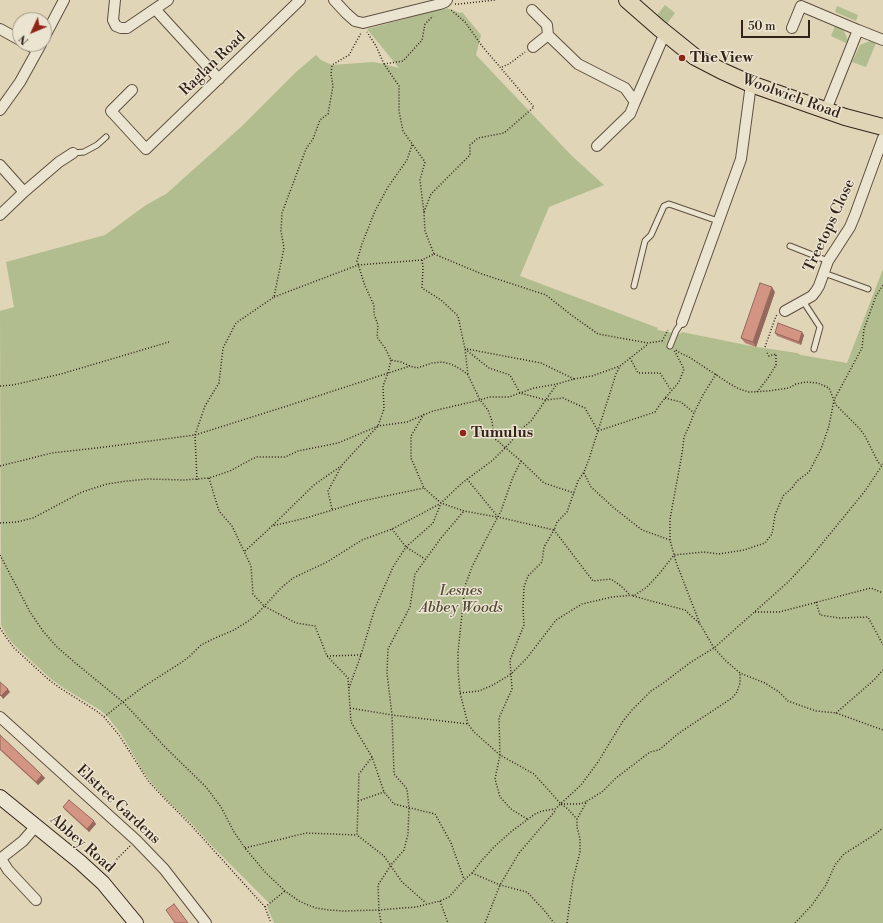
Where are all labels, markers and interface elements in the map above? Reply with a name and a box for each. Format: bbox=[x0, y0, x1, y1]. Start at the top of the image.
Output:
north arrow bbox=[12, 12, 52, 52]
scale bar bbox=[743, 12, 812, 38]
text: 50 m bbox=[748, 19, 776, 34]
street label: Raglan Road bbox=[176, 28, 250, 100]
text: N bbox=[16, 32, 32, 48]
place label: The View bbox=[690, 49, 753, 67]
marker: The View bbox=[677, 53, 687, 63]
street label: Woolwich Road bbox=[739, 71, 843, 123]
street label: Treetops Close bbox=[801, 177, 859, 275]
place label: Tumulus bbox=[471, 424, 533, 442]
marker: Tumulus bbox=[458, 428, 468, 438]
park label: Lesnes Abbey Woods bbox=[419, 582, 503, 617]
street label: Elstree Gardens bbox=[72, 762, 164, 848]
street label: Abbey Road bbox=[46, 811, 118, 877]

